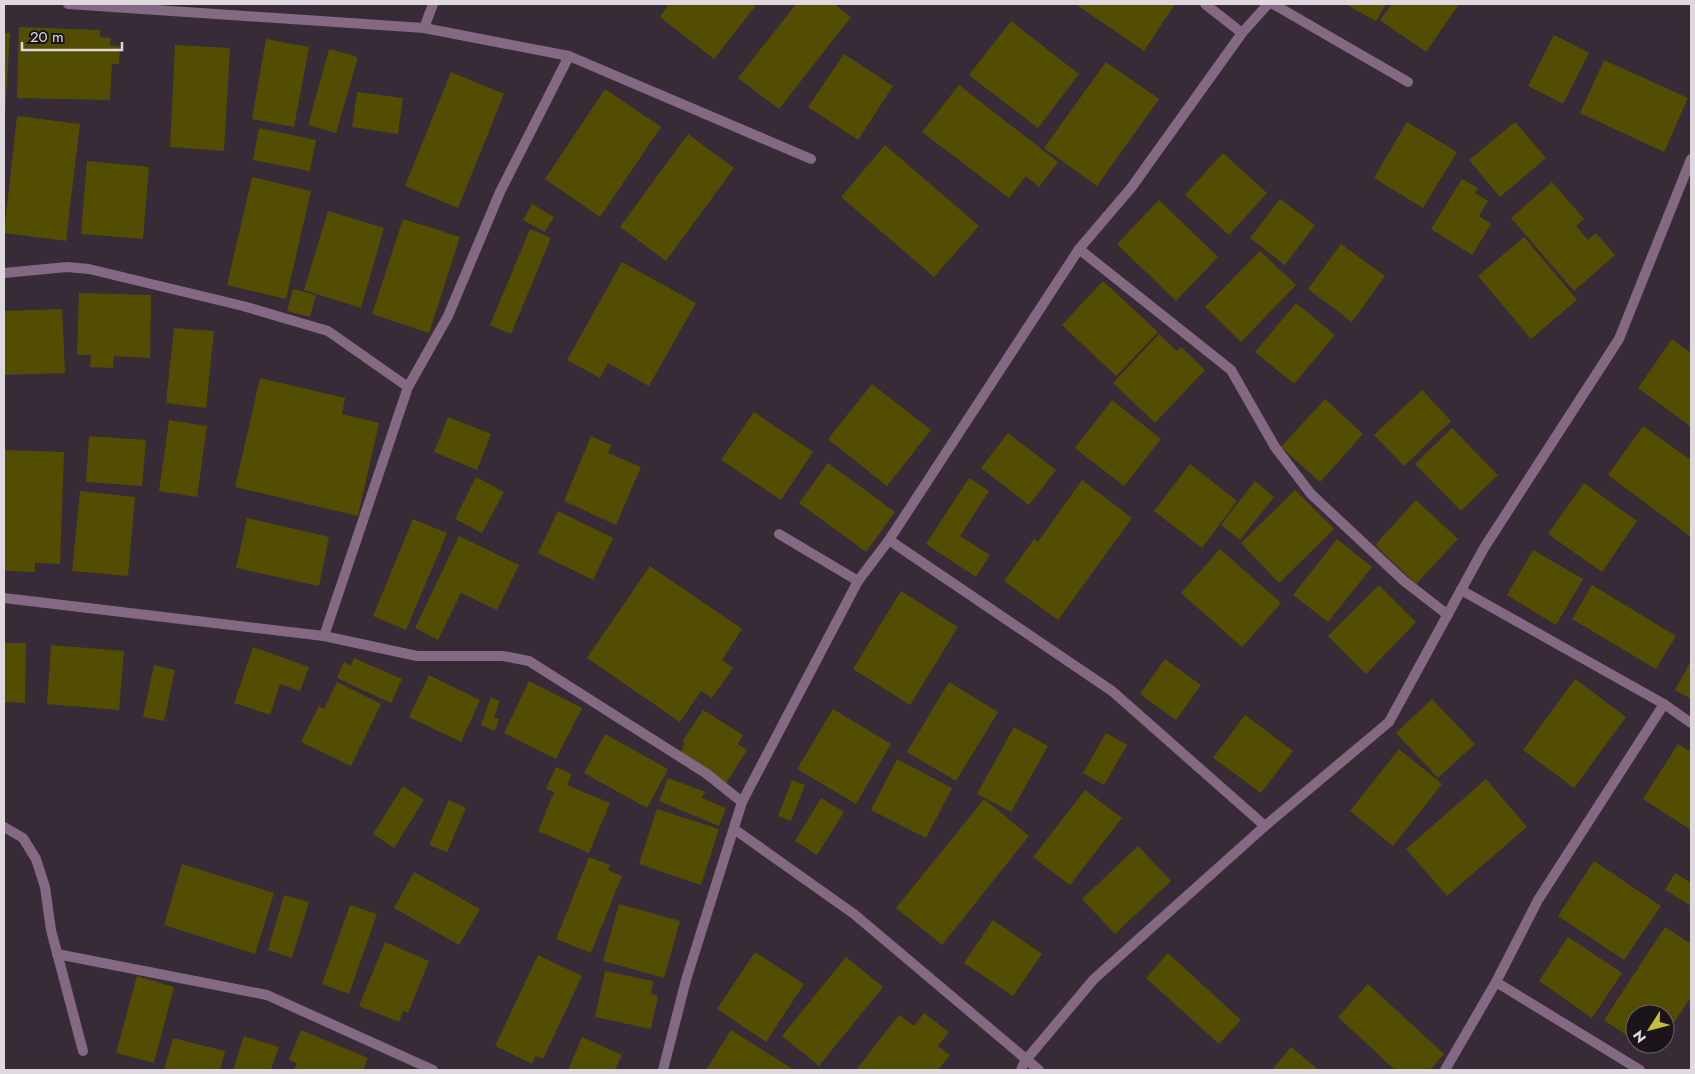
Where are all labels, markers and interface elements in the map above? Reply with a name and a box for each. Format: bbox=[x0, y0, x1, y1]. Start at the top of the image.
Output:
scale bar bbox=[22, 20, 122, 52]
text: 20 m bbox=[30, 26, 64, 48]
north arrow bbox=[1625, 1004, 1675, 1054]
text: N bbox=[1628, 1026, 1651, 1047]

